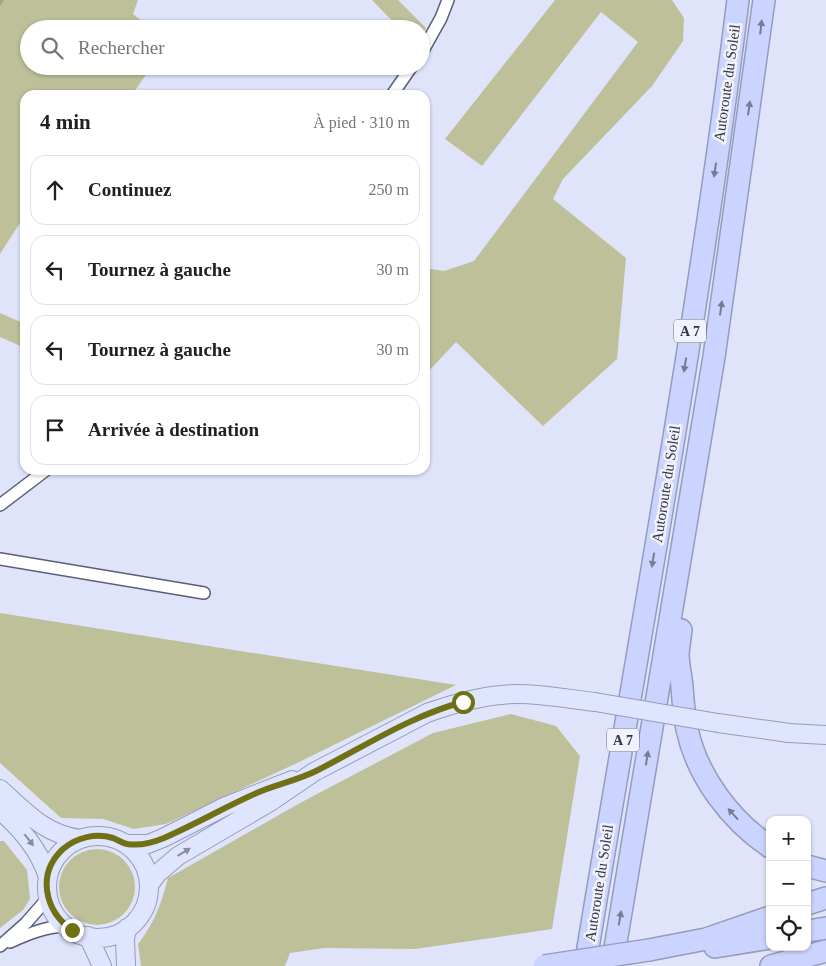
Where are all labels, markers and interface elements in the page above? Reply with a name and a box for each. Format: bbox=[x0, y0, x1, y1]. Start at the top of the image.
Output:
one-way arrow bbox=[757, 18, 765, 34]
search box bbox=[20, 20, 430, 75]
street label: Autoroute du Soleil bbox=[711, 23, 743, 143]
icon: search bbox=[38, 34, 66, 62]
text: Rechercher bbox=[78, 37, 165, 58]
one-way arrow bbox=[746, 100, 754, 116]
text: 4 min bbox=[40, 110, 91, 134]
text: À pied · 310 m bbox=[313, 114, 410, 131]
one-way arrow bbox=[711, 162, 719, 178]
icon: ahead bbox=[41, 176, 69, 204]
text: Continuez bbox=[88, 179, 171, 200]
text: 250 m bbox=[369, 181, 409, 198]
icon: left bbox=[41, 256, 69, 284]
text: Tournez à gauche bbox=[88, 259, 231, 280]
text: 30 m bbox=[377, 261, 409, 278]
one-way arrow bbox=[717, 300, 725, 316]
road number: A 7 bbox=[674, 320, 706, 342]
icon: left bbox=[41, 336, 69, 364]
text: Tournez à gauche bbox=[88, 339, 231, 360]
text: 30 m bbox=[377, 341, 409, 358]
one-way arrow bbox=[681, 357, 689, 373]
icon: arrive bbox=[41, 416, 69, 444]
text: Arrivée à destination bbox=[88, 419, 259, 440]
street label: Autoroute du Soleil bbox=[649, 424, 683, 544]
one-way arrow bbox=[649, 552, 657, 568]
route start bbox=[452, 691, 475, 714]
road number: A 7 bbox=[607, 728, 639, 752]
one-way arrow bbox=[644, 749, 652, 765]
one-way arrow bbox=[728, 808, 739, 821]
map controls bbox=[766, 816, 811, 951]
button: + bbox=[766, 816, 811, 861]
street label: Autoroute du Soleil bbox=[582, 823, 616, 943]
one-way arrow bbox=[23, 833, 34, 846]
one-way arrow bbox=[178, 848, 191, 857]
button: − bbox=[766, 861, 811, 906]
button: locate bbox=[766, 906, 811, 951]
one-way arrow bbox=[616, 910, 624, 926]
route end bbox=[61, 919, 84, 942]

